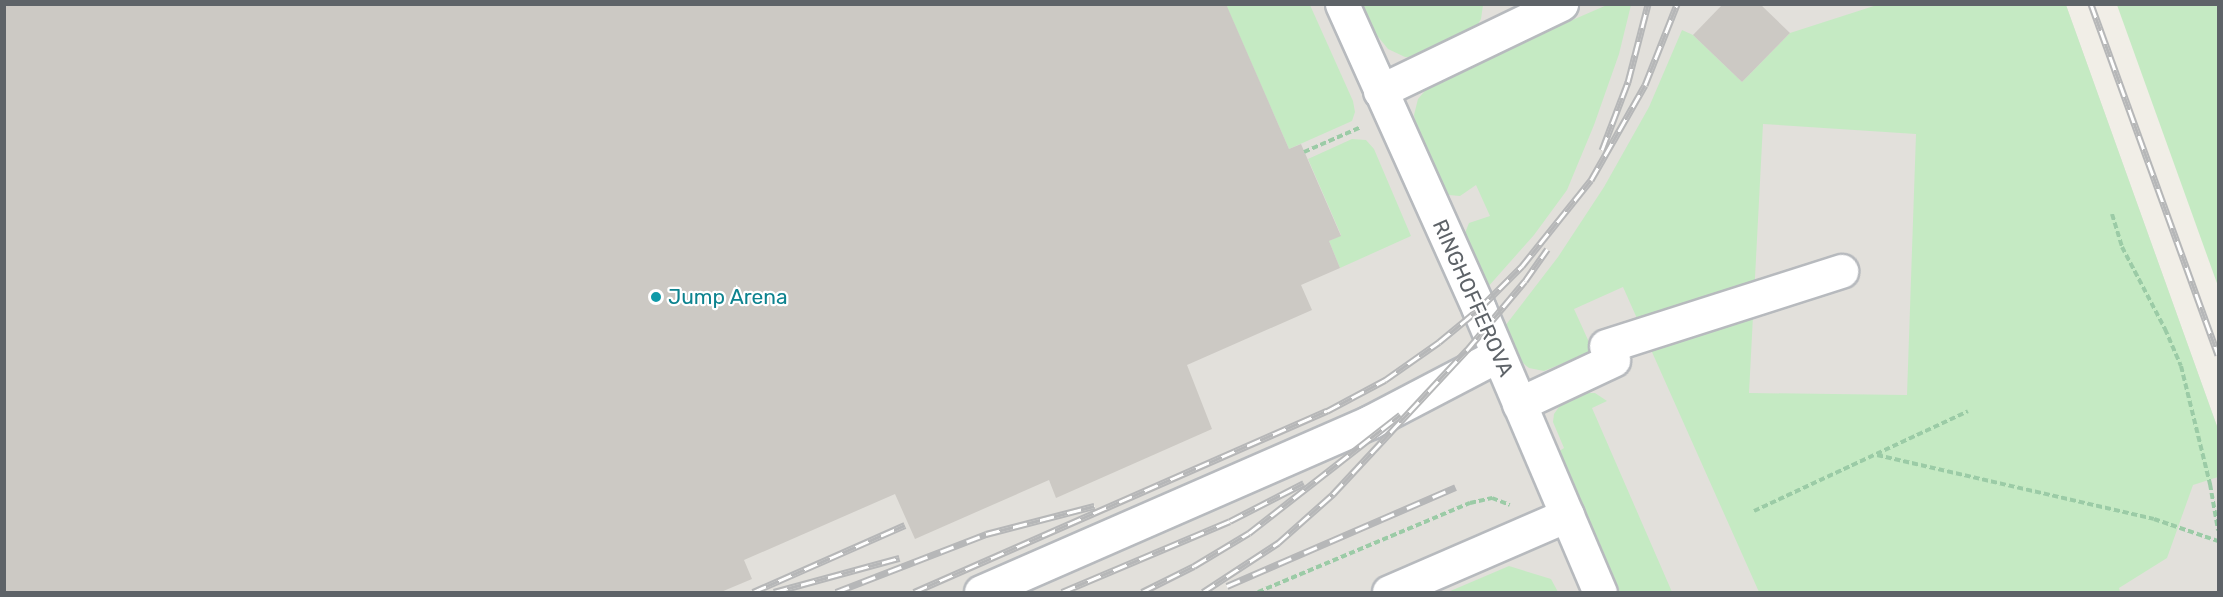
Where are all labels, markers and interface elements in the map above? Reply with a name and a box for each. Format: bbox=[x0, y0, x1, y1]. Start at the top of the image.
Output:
street label: RINGHOFFEROVA bbox=[1427, 216, 1519, 380]
place label: Jump Arena bbox=[668, 284, 788, 310]
marker: Jump Arena bbox=[649, 290, 663, 304]

